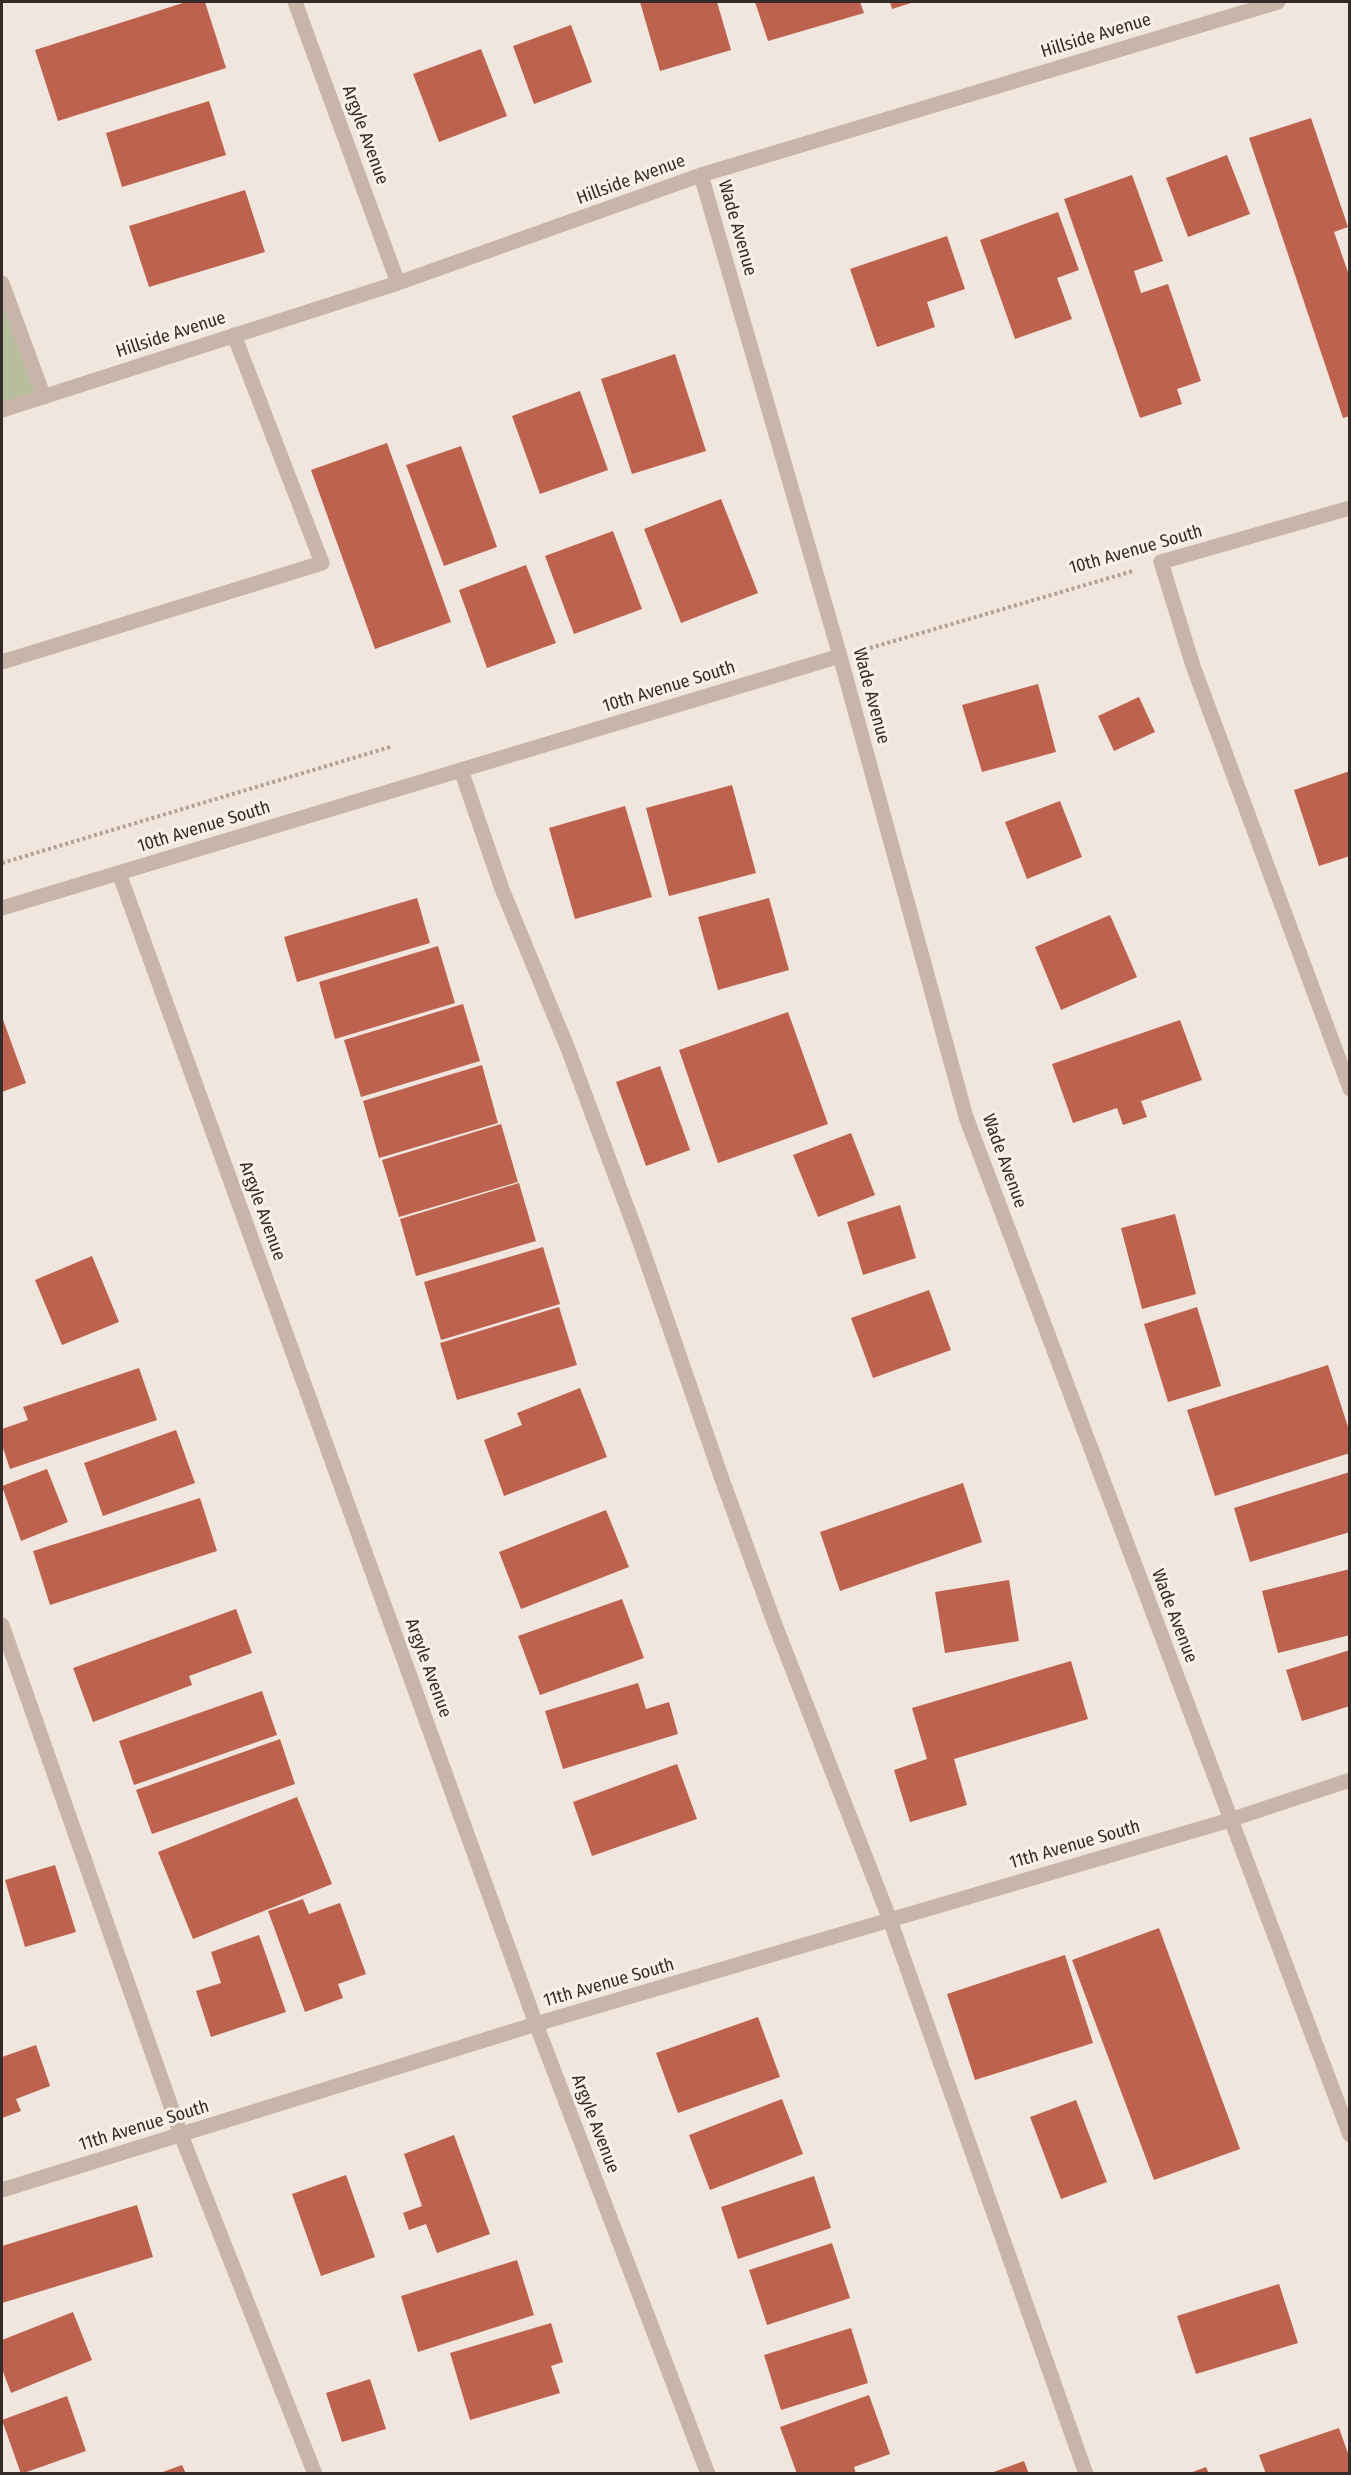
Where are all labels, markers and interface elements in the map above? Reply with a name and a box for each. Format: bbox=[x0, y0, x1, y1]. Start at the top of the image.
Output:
street label: Hillside Avenue bbox=[1038, 9, 1154, 63]
street label: Argyle Avenue bbox=[337, 83, 393, 187]
street label: Hillside Avenue bbox=[574, 150, 688, 210]
street label: Wade Avenue bbox=[713, 178, 761, 278]
street label: Hillside Avenue bbox=[113, 307, 229, 363]
street label: 10th Avenue South bbox=[1067, 521, 1205, 579]
street label: Wade Avenue bbox=[848, 646, 894, 746]
street label: 10th Avenue South bbox=[600, 657, 738, 717]
street label: 10th Avenue South bbox=[135, 797, 273, 857]
street label: Wade Avenue bbox=[977, 1111, 1031, 1211]
street label: Argyle Avenue bbox=[234, 1159, 290, 1263]
street label: Wade Avenue bbox=[1146, 1566, 1202, 1666]
street label: Argyle Avenue bbox=[400, 1616, 456, 1720]
street label: 11th Avenue South bbox=[1007, 1816, 1143, 1874]
street label: 11th Avenue South bbox=[541, 1954, 677, 2012]
street label: Argyle Avenue bbox=[566, 2072, 624, 2176]
street label: 11th Avenue South bbox=[76, 2096, 212, 2156]

